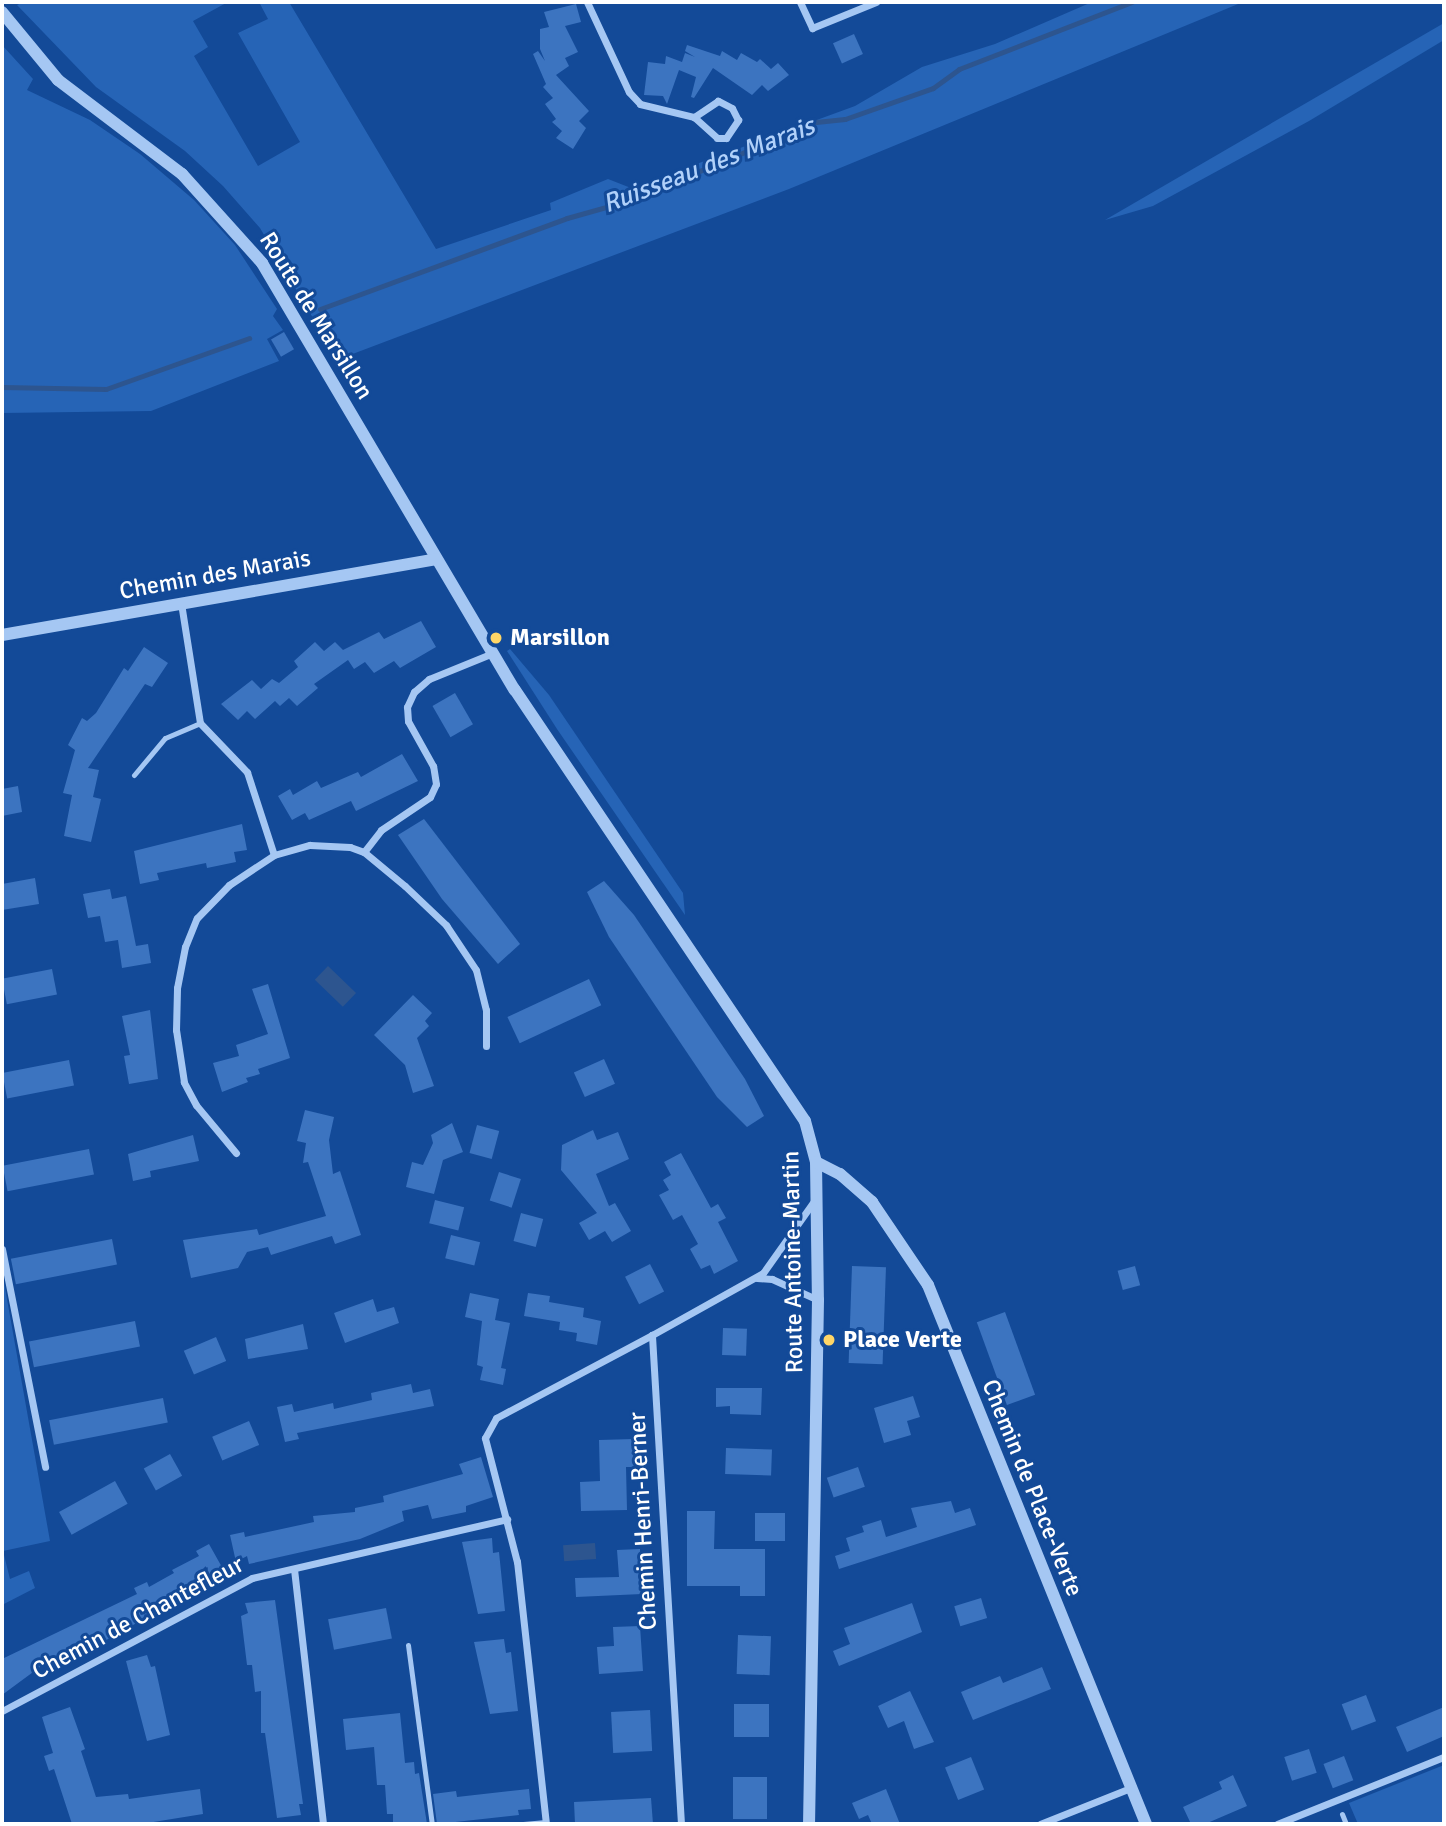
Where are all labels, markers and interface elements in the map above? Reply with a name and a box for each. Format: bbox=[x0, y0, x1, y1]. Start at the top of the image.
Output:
water label: Ruisseau des Marais bbox=[599, 111, 819, 221]
street label: Route de Marsillon bbox=[253, 227, 379, 405]
street label: Chemin des Marais bbox=[117, 544, 313, 606]
place label: Marsillon bbox=[510, 624, 610, 652]
marker: Marsillon bbox=[488, 630, 504, 646]
street label: Route Antoine-Martin bbox=[777, 1150, 809, 1374]
place label: Place Verte bbox=[843, 1326, 962, 1354]
marker: Place Verte bbox=[821, 1332, 837, 1348]
street label: Chemin de Place-Verte bbox=[975, 1375, 1089, 1601]
street label: Chemin Henri-Berner bbox=[623, 1411, 663, 1631]
street label: Chemin de Chantefleur bbox=[27, 1550, 249, 1686]

